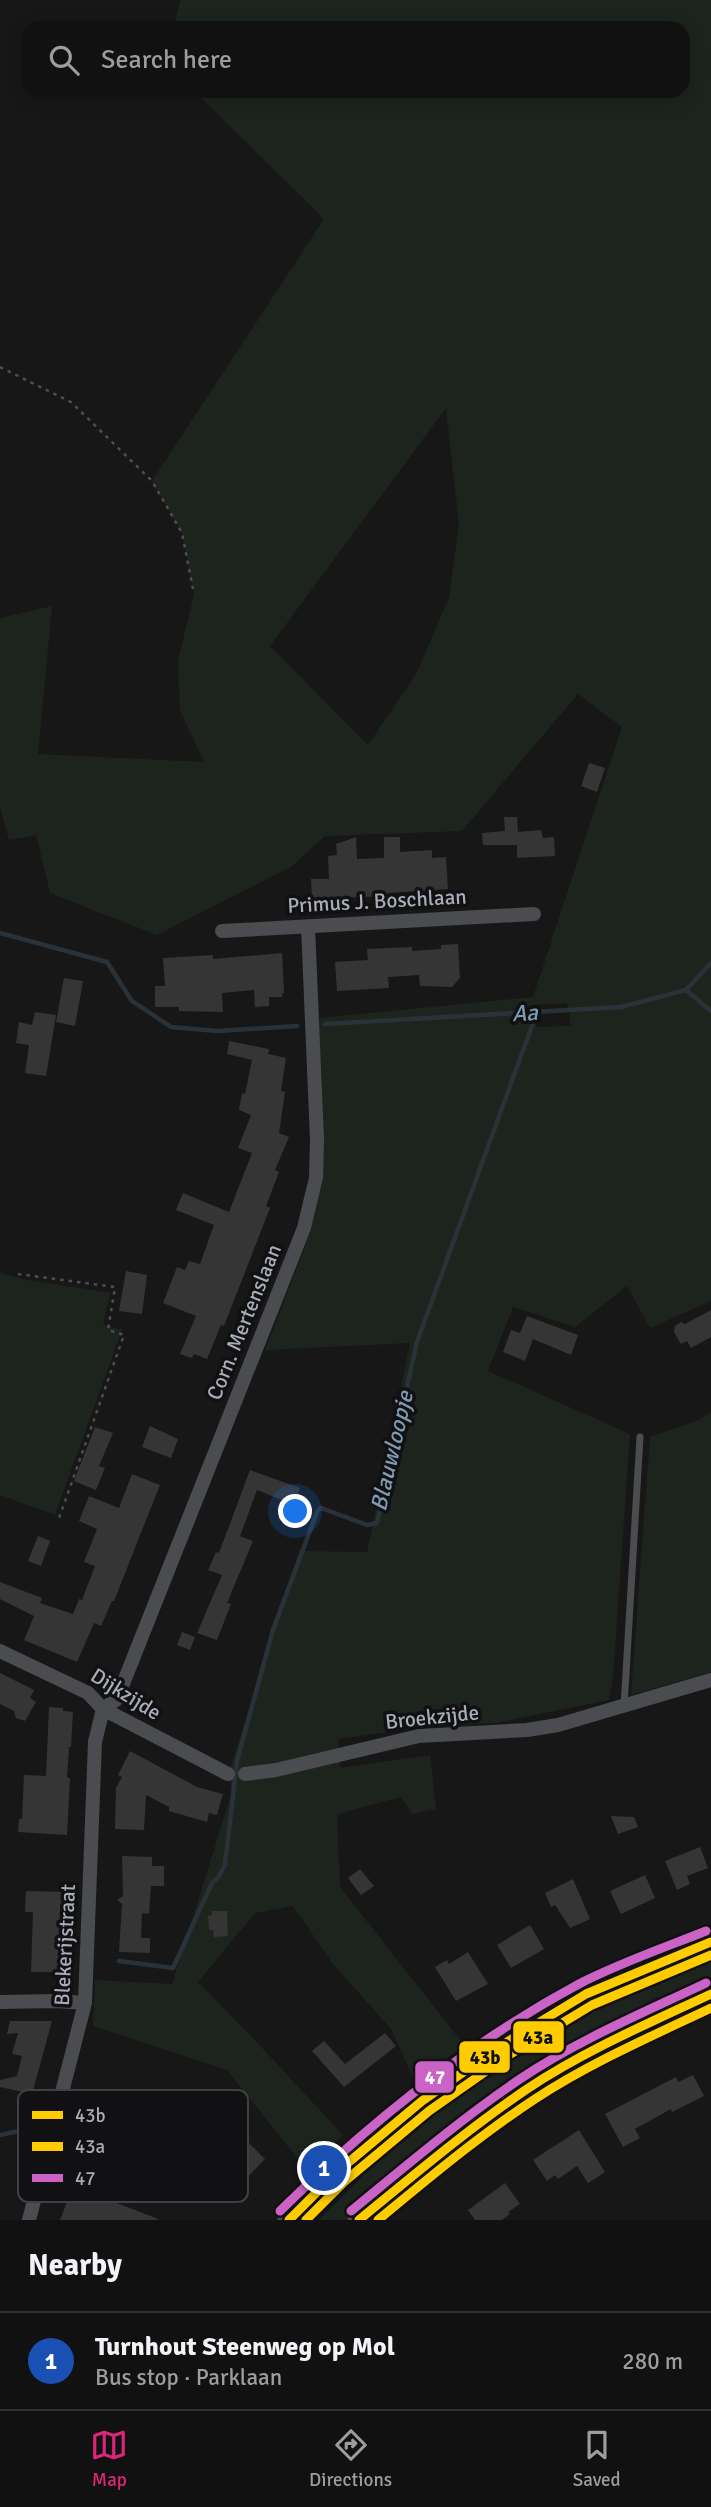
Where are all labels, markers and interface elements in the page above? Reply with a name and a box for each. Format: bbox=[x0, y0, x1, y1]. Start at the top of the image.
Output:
search box bbox=[21, 21, 690, 98]
icon: search bbox=[45, 41, 83, 79]
text: Search here bbox=[101, 44, 232, 76]
street label: Primus J. Boschlaan bbox=[287, 883, 467, 919]
water label: Aa bbox=[511, 998, 540, 1028]
street label: Corn. Mertenslaan bbox=[201, 1240, 287, 1404]
water label: Blauwloopje bbox=[364, 1387, 420, 1514]
your location bbox=[278, 1494, 312, 1528]
street label: Dijkzijde bbox=[86, 1662, 166, 1726]
street label: Broekzijde bbox=[384, 1699, 480, 1735]
street label: Blekerijstraat bbox=[49, 1883, 81, 2007]
line badge: 43a bbox=[512, 2020, 565, 2054]
text: 43a bbox=[523, 2026, 553, 2050]
line badge: 43b bbox=[458, 2040, 511, 2074]
text: 43b bbox=[470, 2046, 500, 2070]
line badge: 47 bbox=[414, 2060, 455, 2094]
text: 47 bbox=[425, 2066, 445, 2090]
legend bbox=[18, 2090, 248, 2202]
text: 43b bbox=[75, 2104, 106, 2128]
text: 43a bbox=[75, 2135, 105, 2159]
pin: 1 bbox=[301, 2142, 347, 2194]
text: 47 bbox=[75, 2167, 96, 2191]
text: Nearby bbox=[28, 2247, 122, 2284]
text: Turnhout Steenweg op Mol bbox=[95, 2331, 395, 2363]
text: 1 bbox=[45, 2347, 57, 2376]
text: 280 m bbox=[622, 2347, 683, 2376]
text: Bus stop · Parklaan bbox=[95, 2363, 282, 2392]
tab: Map bbox=[90, 2426, 128, 2492]
tab: Directions bbox=[309, 2426, 392, 2492]
tab: Saved bbox=[573, 2426, 621, 2492]

